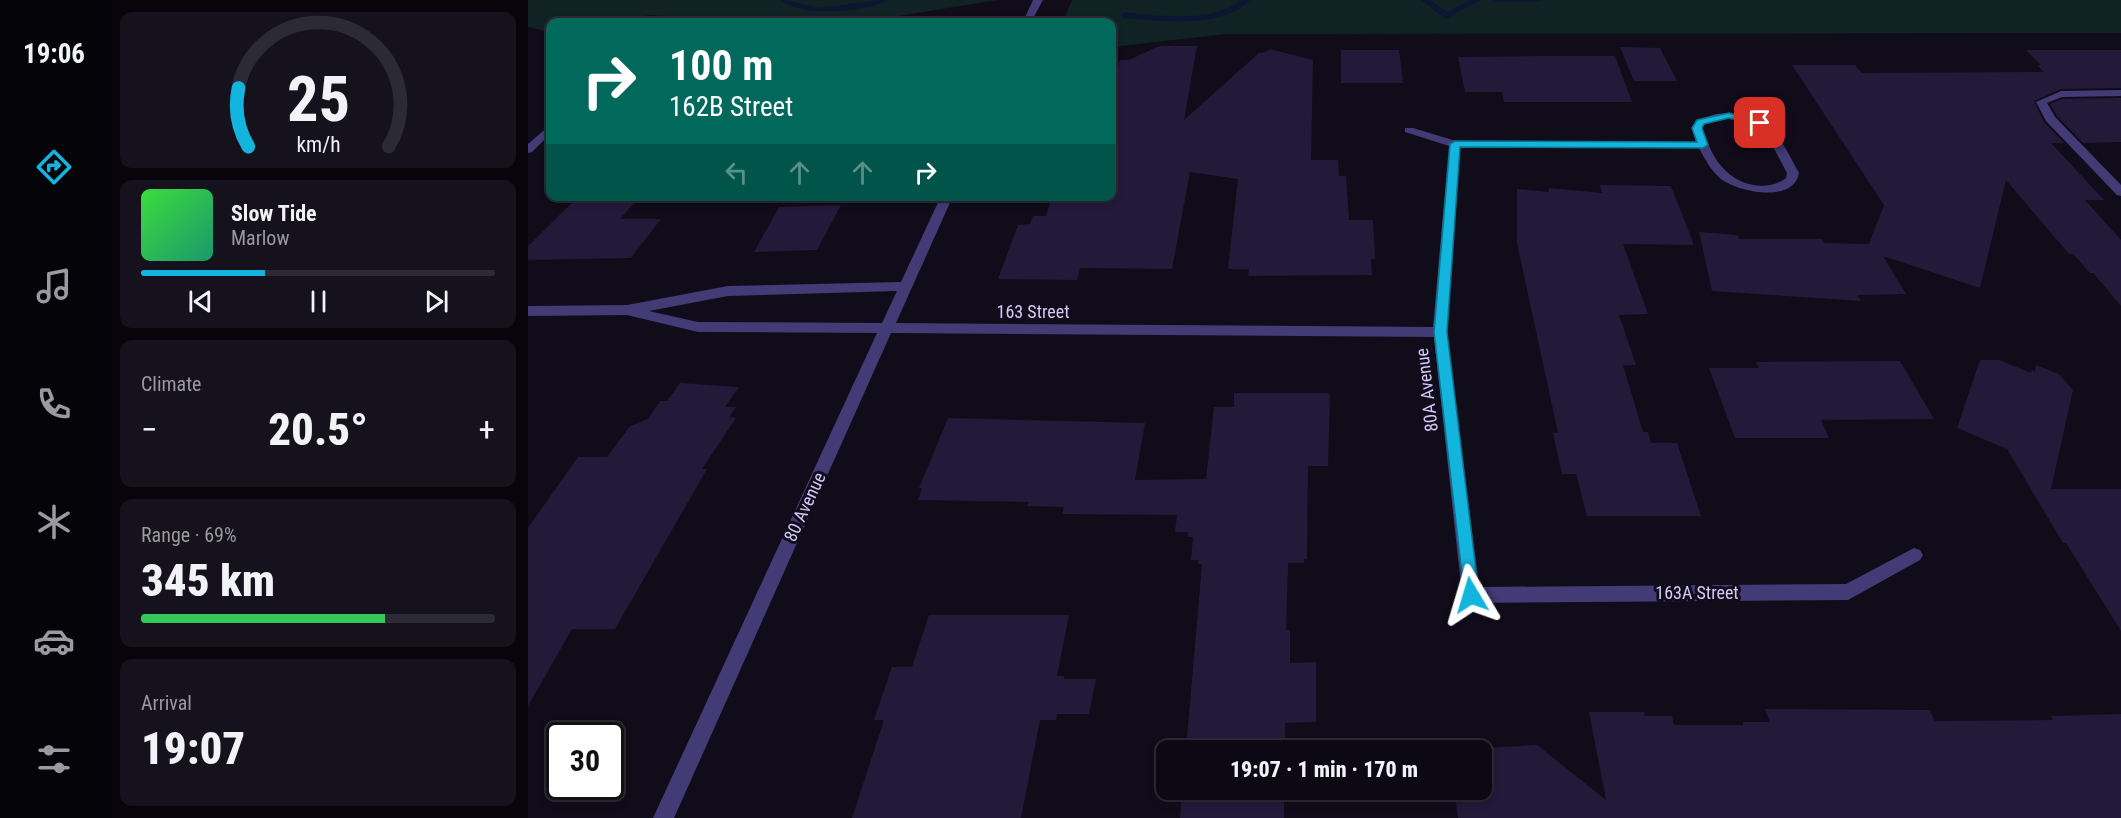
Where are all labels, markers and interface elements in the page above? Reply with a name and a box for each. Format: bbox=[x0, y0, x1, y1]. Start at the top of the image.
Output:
text: 19:06 bbox=[23, 38, 85, 70]
text: 100 m bbox=[669, 41, 774, 90]
icon: right bbox=[570, 42, 648, 120]
text: 25 bbox=[286, 63, 350, 136]
text: 162B Street bbox=[669, 91, 793, 123]
pin bbox=[1734, 97, 1785, 148]
icon: arrive bbox=[1743, 106, 1776, 139]
text: km/h bbox=[296, 132, 340, 157]
icon: directions bbox=[33, 146, 75, 188]
icon: left bbox=[720, 156, 753, 189]
icon: ahead bbox=[783, 156, 816, 189]
icon: ahead bbox=[846, 156, 879, 189]
icon: right bbox=[909, 156, 942, 189]
text: Slow Tide bbox=[231, 201, 317, 226]
text: Marlow bbox=[231, 226, 289, 250]
icon: music bbox=[33, 265, 75, 307]
icon: previous bbox=[184, 285, 217, 318]
icon: pause bbox=[302, 285, 335, 318]
icon: next bbox=[420, 285, 453, 318]
street label: 163 Street bbox=[997, 301, 1069, 322]
street label: 80A Avenue bbox=[1411, 347, 1442, 433]
text: Climate bbox=[141, 372, 201, 396]
icon: phone bbox=[33, 383, 75, 425]
text: 20.5° bbox=[268, 403, 368, 456]
text: − bbox=[141, 410, 158, 449]
text: + bbox=[479, 410, 495, 449]
street label: 80 Avenue bbox=[779, 469, 830, 545]
icon: climate bbox=[33, 501, 75, 543]
text: Range · 69% bbox=[141, 523, 237, 547]
text: 345 km bbox=[141, 554, 275, 607]
position arrow bbox=[1439, 563, 1503, 627]
street label: 163A Street bbox=[1655, 582, 1739, 603]
icon: car bbox=[33, 620, 75, 662]
text: Arrival bbox=[141, 691, 192, 715]
text: 19:07 bbox=[141, 722, 245, 775]
speed limit sign: 30 bbox=[546, 722, 624, 800]
icon: filters bbox=[33, 738, 75, 780]
text: 19:07 · 1 min · 170 m bbox=[1230, 757, 1418, 782]

